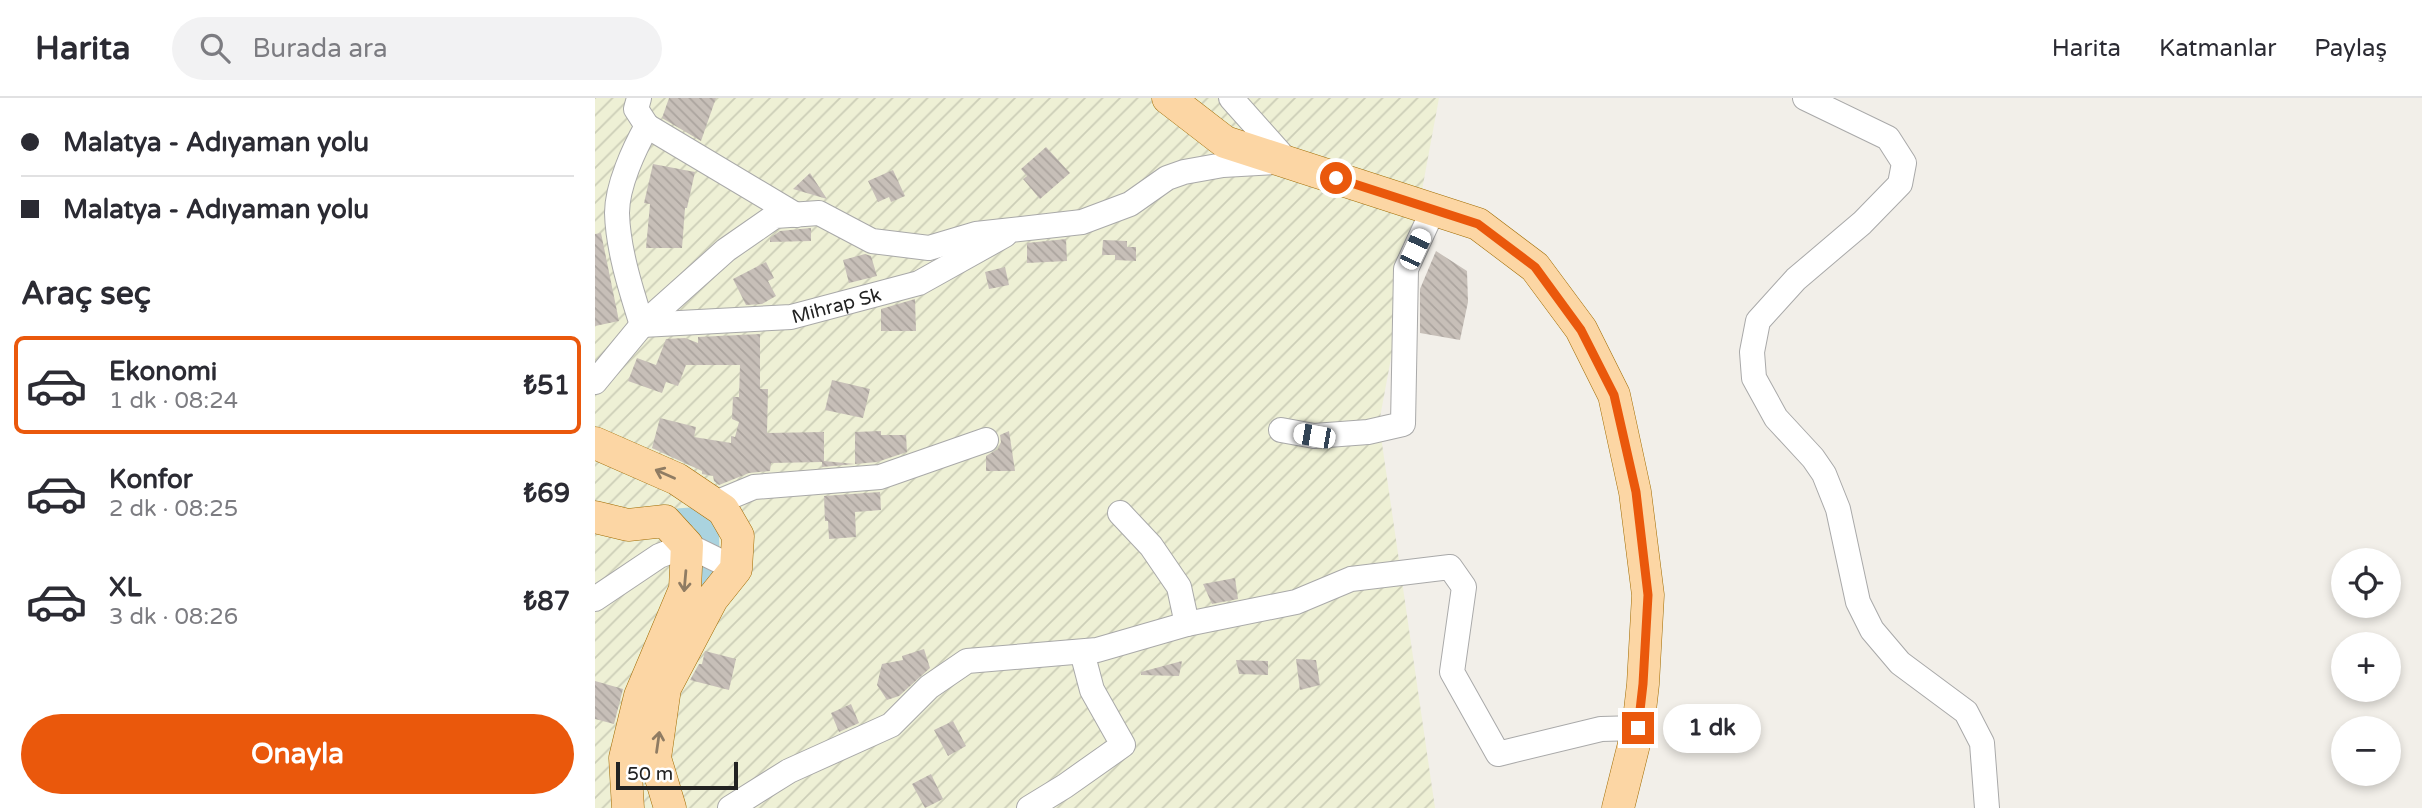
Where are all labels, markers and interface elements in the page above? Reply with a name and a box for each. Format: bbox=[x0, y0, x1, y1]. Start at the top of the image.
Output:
search box bbox=[172, 17, 662, 80]
text: Harita bbox=[35, 29, 130, 68]
icon: search bbox=[196, 29, 234, 67]
text: Burada ara bbox=[252, 33, 388, 64]
text: Harita bbox=[2052, 34, 2121, 63]
text: Katmanlar bbox=[2159, 34, 2276, 63]
text: Paylaş bbox=[2314, 34, 2387, 63]
text: Malatya - Adıyaman yolu bbox=[63, 127, 369, 158]
route start bbox=[1320, 162, 1352, 194]
text: Malatya - Adıyaman yolu bbox=[63, 194, 369, 225]
car bbox=[1397, 226, 1434, 272]
text: Araç seç bbox=[21, 275, 151, 313]
street label: Mihrap Sk bbox=[790, 284, 883, 328]
icon: car bbox=[25, 354, 88, 417]
text: Ekonomi bbox=[109, 356, 217, 387]
text: ₺51 bbox=[524, 370, 570, 401]
text: 1 dk · 08:24 bbox=[109, 387, 238, 415]
car bbox=[1292, 422, 1337, 450]
icon: car bbox=[25, 462, 88, 525]
text: Konfor bbox=[109, 464, 193, 495]
one-way arrow bbox=[654, 467, 676, 480]
text: ₺69 bbox=[524, 478, 570, 509]
text: 2 dk · 08:25 bbox=[109, 495, 238, 523]
map controls bbox=[2331, 548, 2401, 786]
button: locate bbox=[2331, 548, 2401, 618]
one-way arrow bbox=[678, 569, 691, 592]
icon: car bbox=[25, 570, 88, 633]
text: XL bbox=[109, 572, 141, 603]
text: ₺87 bbox=[524, 586, 570, 617]
text: 3 dk · 08:26 bbox=[109, 603, 238, 631]
button: + bbox=[2331, 632, 2401, 702]
callout: 1 dk bbox=[1663, 704, 1761, 752]
route end bbox=[1622, 712, 1654, 744]
button: Onayla bbox=[21, 714, 574, 794]
text: 1 dk bbox=[1688, 714, 1736, 742]
button: − bbox=[2331, 716, 2401, 786]
one-way arrow bbox=[651, 731, 664, 754]
scale bar bbox=[616, 759, 739, 791]
text: 50 m bbox=[627, 763, 673, 785]

